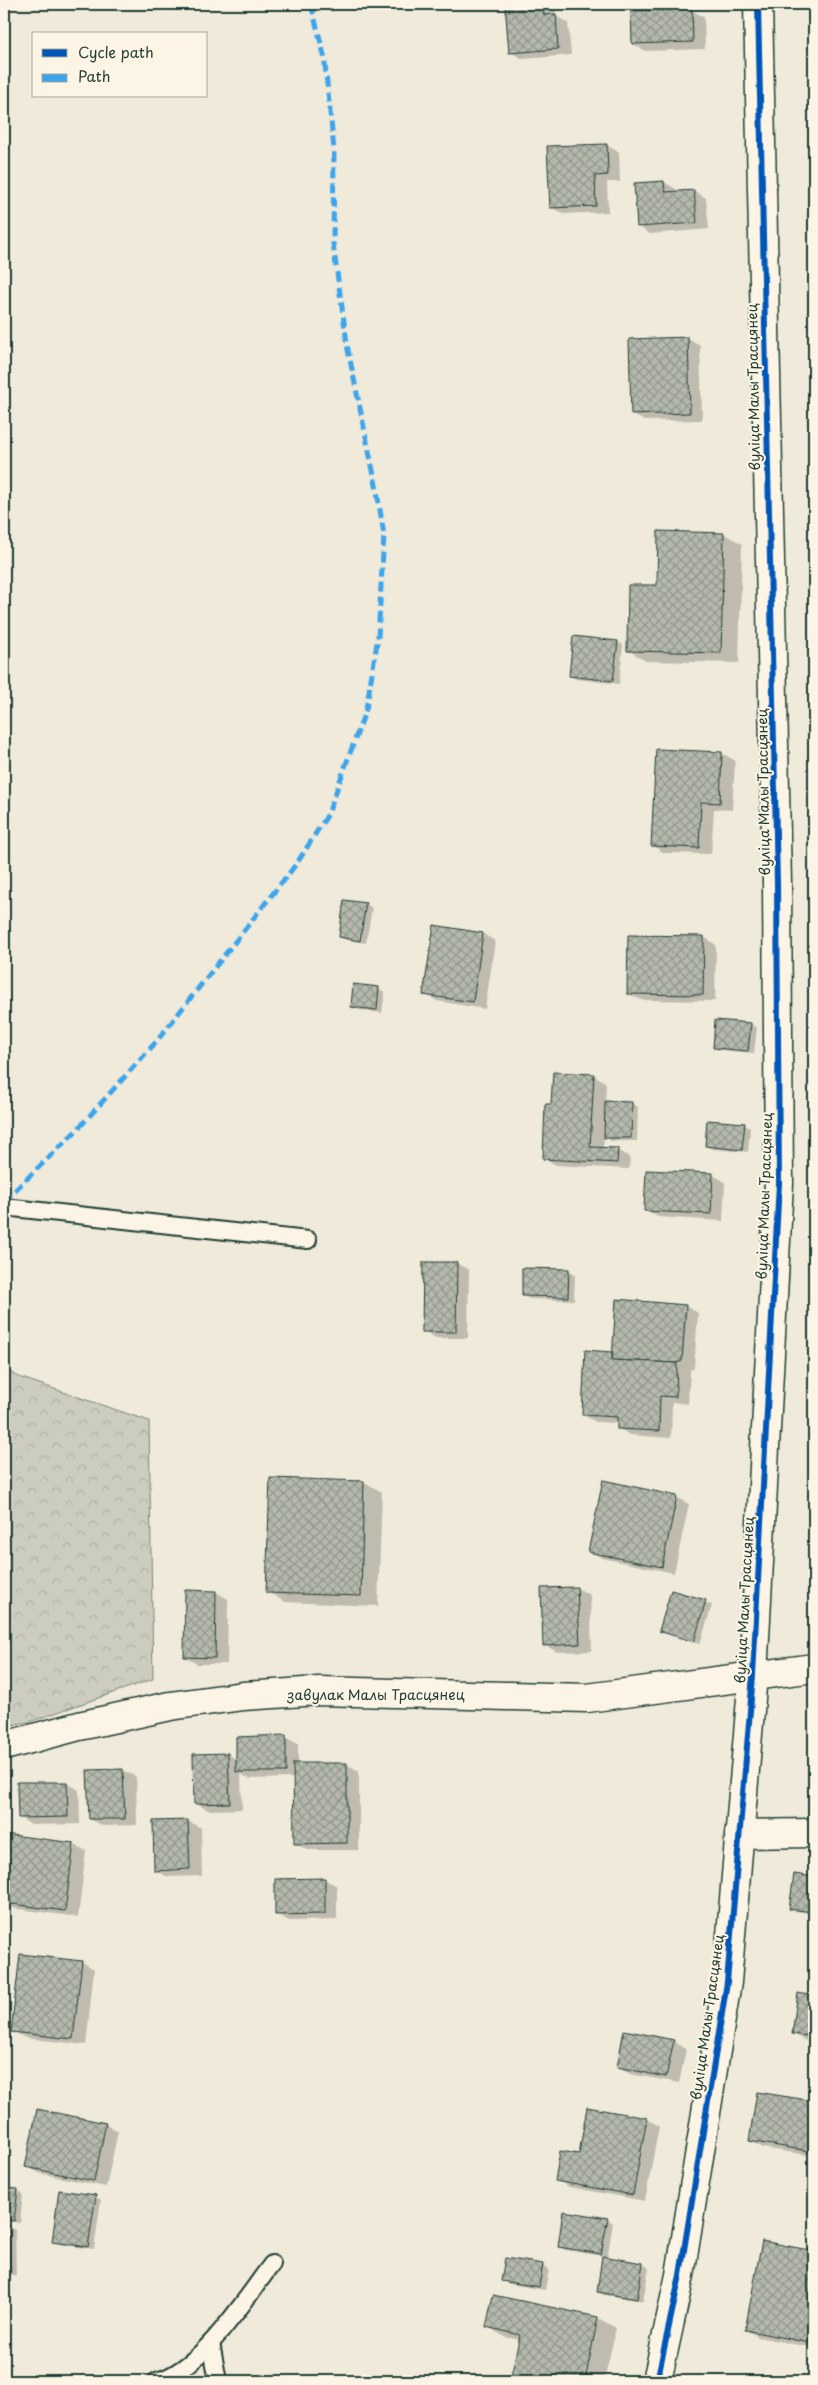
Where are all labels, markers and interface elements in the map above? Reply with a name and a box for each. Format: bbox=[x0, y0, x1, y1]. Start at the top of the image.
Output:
legend bbox=[32, 32, 208, 98]
text: Cycle path bbox=[78, 40, 154, 63]
text: Path bbox=[78, 64, 110, 87]
street label: вуліца Малы Трасцянец bbox=[741, 303, 765, 471]
street label: вуліца Малы Трасцянец bbox=[751, 708, 775, 876]
street label: вуліца Малы Трасцянец bbox=[751, 1112, 777, 1280]
street label: вуліца Малы Трасцянец bbox=[729, 1516, 759, 1684]
street label: завулак Малы Трасцянец bbox=[286, 1684, 465, 1705]
street label: вуліца Малы Трасцянец bbox=[685, 1933, 729, 2101]

